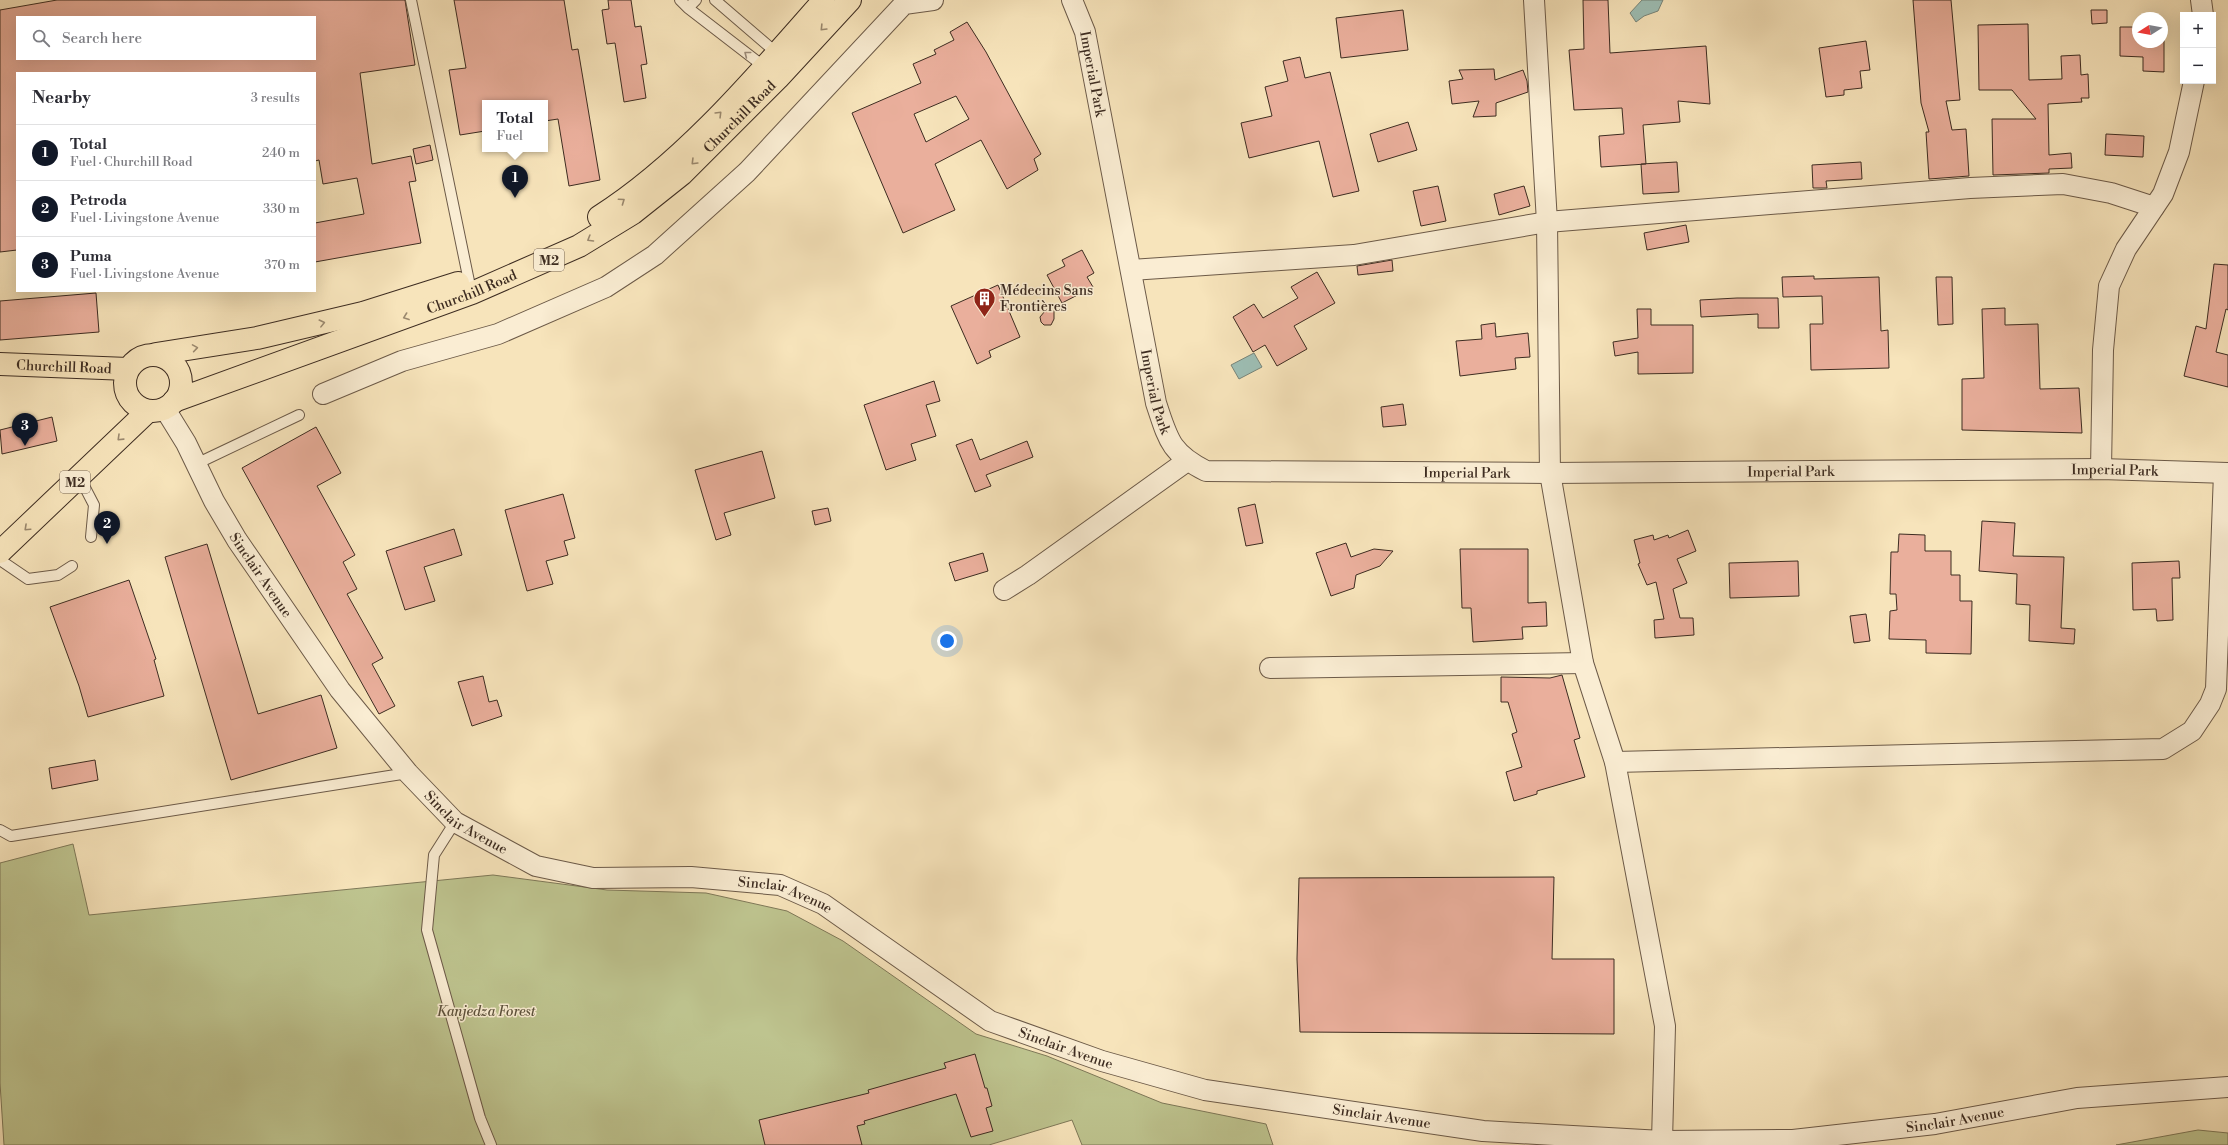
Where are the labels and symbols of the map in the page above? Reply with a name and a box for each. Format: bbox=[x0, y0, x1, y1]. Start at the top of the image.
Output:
north arrow bbox=[2132, 12, 2168, 48]
one-way arrow bbox=[821, 23, 828, 31]
street label: Imperial Park bbox=[1075, 29, 1109, 119]
one-way arrow bbox=[744, 52, 751, 59]
street label: Churchill Road bbox=[700, 77, 780, 157]
one-way arrow bbox=[714, 111, 722, 119]
one-way arrow bbox=[691, 157, 699, 165]
pin: 1 bbox=[502, 165, 528, 198]
one-way arrow bbox=[618, 199, 625, 206]
one-way arrow bbox=[587, 235, 594, 242]
road number: M2 bbox=[534, 249, 564, 271]
street label: Churchill Road bbox=[424, 266, 520, 319]
place label: Médecins Sans Frontières bbox=[1000, 282, 1093, 316]
building icon: Médecins Sans Frontières bbox=[971, 285, 997, 318]
one-way arrow bbox=[403, 313, 410, 321]
one-way arrow bbox=[319, 319, 325, 327]
one-way arrow bbox=[192, 344, 198, 353]
street label: Imperial Park bbox=[1136, 348, 1174, 438]
street label: Churchill Road bbox=[16, 357, 112, 378]
pin: 3 bbox=[12, 413, 38, 446]
one-way arrow bbox=[117, 433, 125, 441]
street label: Imperial Park bbox=[2071, 461, 2159, 481]
street label: Imperial Park bbox=[1747, 463, 1835, 482]
street label: Imperial Park bbox=[1423, 464, 1511, 483]
road number: M2 bbox=[60, 471, 90, 493]
pin: 2 bbox=[94, 511, 120, 544]
one-way arrow bbox=[24, 524, 32, 531]
street label: Sinclair Avenue bbox=[225, 530, 296, 621]
your location bbox=[937, 631, 957, 651]
street label: Sinclair Avenue bbox=[420, 787, 510, 859]
street label: Sinclair Avenue bbox=[737, 873, 836, 918]
park label: Kanjedza Forest bbox=[437, 1003, 536, 1021]
street label: Sinclair Avenue bbox=[1016, 1024, 1115, 1074]
street label: Sinclair Avenue bbox=[1331, 1101, 1432, 1133]
street label: Sinclair Avenue bbox=[1905, 1104, 2006, 1137]

